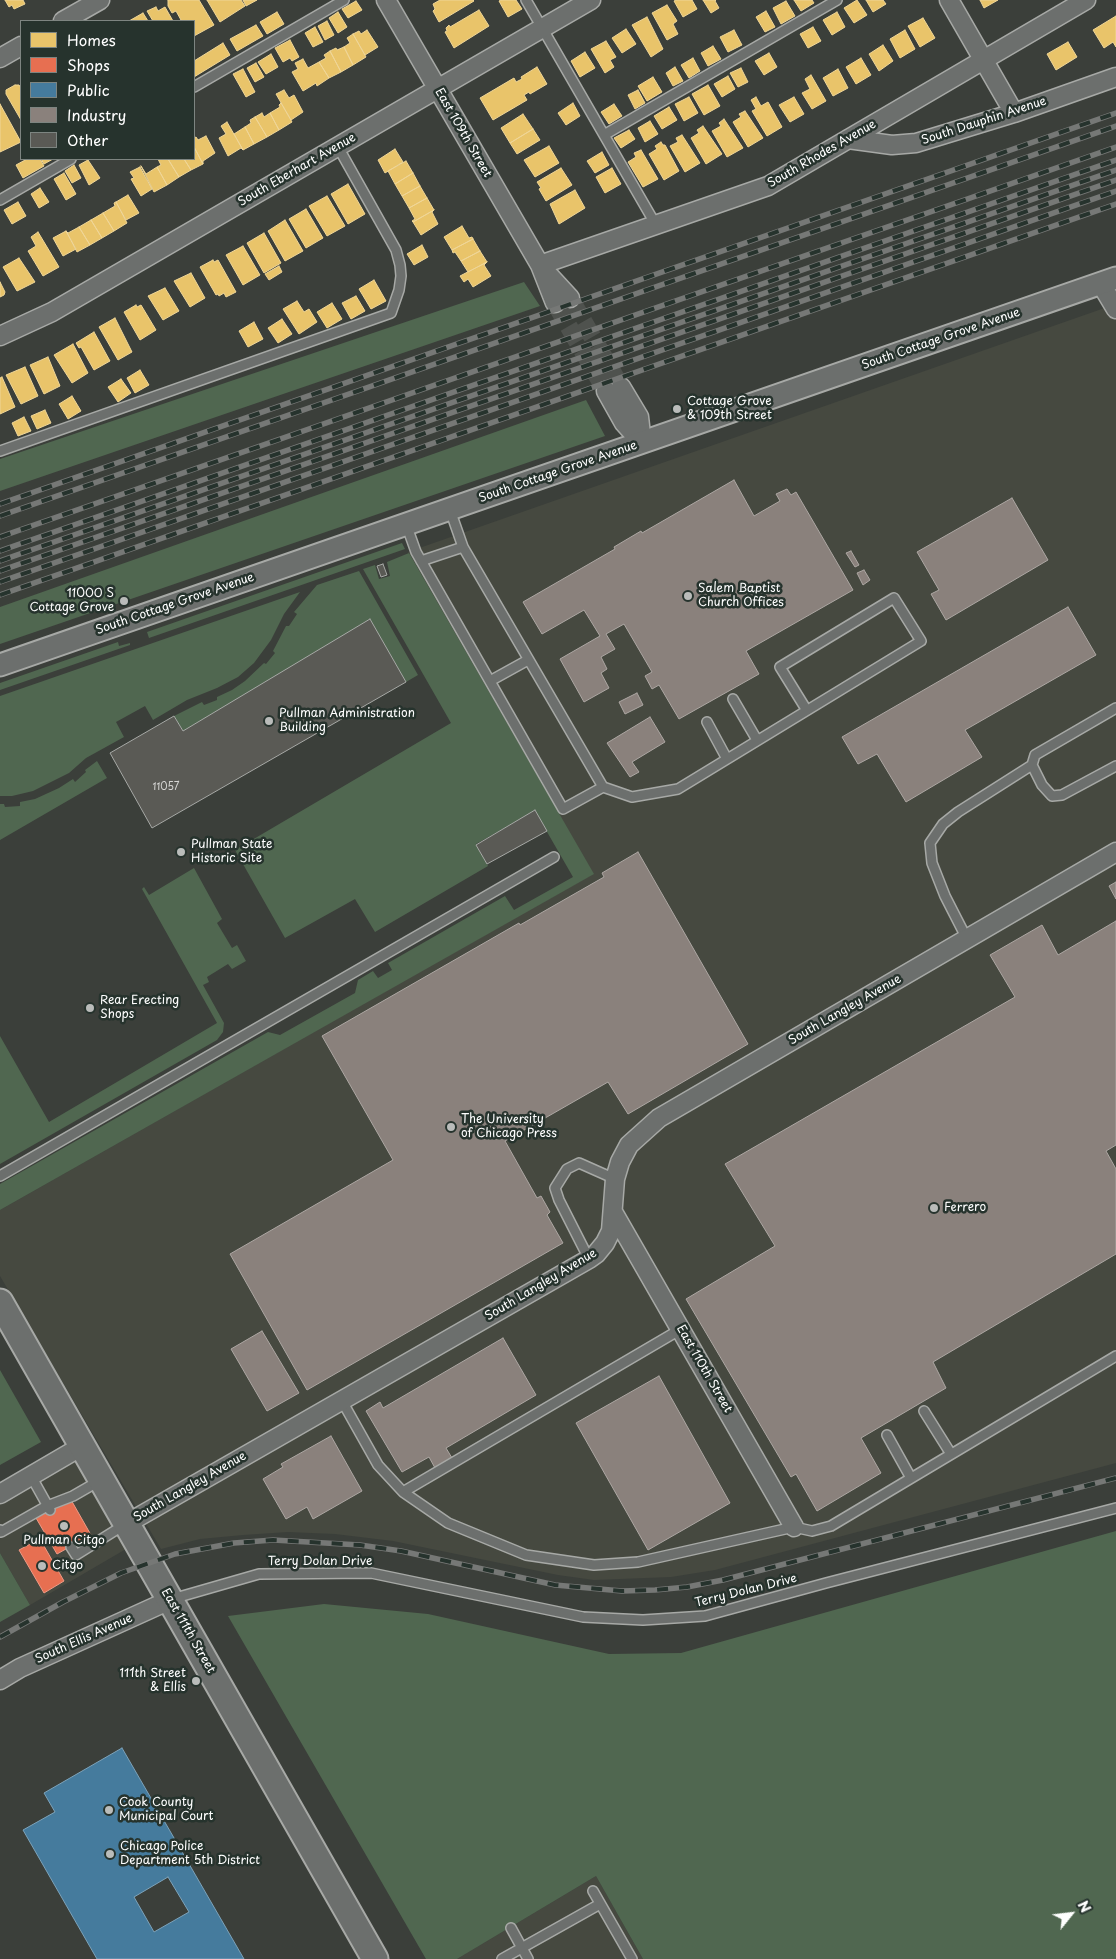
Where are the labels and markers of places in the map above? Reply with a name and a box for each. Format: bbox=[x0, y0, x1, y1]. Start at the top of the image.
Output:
place label: Cottage Grove & 109th Street bbox=[687, 395, 772, 423]
marker: Cottage Grove & 109th Street bbox=[671, 403, 683, 415]
place label: Salem Baptist Church Offices bbox=[698, 582, 784, 610]
place label: 11000 S Cottage Grove bbox=[29, 587, 114, 615]
marker: Salem Baptist Church Offices bbox=[682, 590, 694, 602]
marker: 11000 S Cottage Grove bbox=[118, 595, 130, 607]
place label: Pullman Administration Building bbox=[279, 707, 415, 735]
marker: Pullman Administration Building bbox=[263, 715, 275, 727]
place label: Pullman State Historic Site bbox=[191, 838, 272, 866]
marker: Pullman State Historic Site bbox=[175, 846, 187, 858]
place label: Rear Erecting Shops bbox=[100, 994, 179, 1022]
marker: Rear Erecting Shops bbox=[84, 1002, 96, 1014]
place label: The University of Chicago Press bbox=[461, 1113, 557, 1141]
marker: The University of Chicago Press bbox=[445, 1121, 457, 1133]
place label: Ferrero bbox=[944, 1201, 986, 1215]
marker: Ferrero bbox=[928, 1202, 940, 1214]
marker: Pullman Citgo bbox=[58, 1520, 70, 1532]
place label: Pullman Citgo bbox=[23, 1534, 105, 1548]
place label: Citgo bbox=[52, 1559, 83, 1573]
marker: Citgo bbox=[36, 1560, 48, 1572]
place label: 111th Street & Ellis bbox=[119, 1667, 186, 1695]
marker: 111th Street & Ellis bbox=[190, 1675, 202, 1687]
place label: Cook County Municipal Court bbox=[119, 1796, 213, 1824]
marker: Cook County Municipal Court bbox=[103, 1804, 115, 1816]
place label: Chicago Police Department 5th District bbox=[120, 1840, 260, 1868]
marker: Chicago Police Department 5th District bbox=[104, 1848, 116, 1860]

